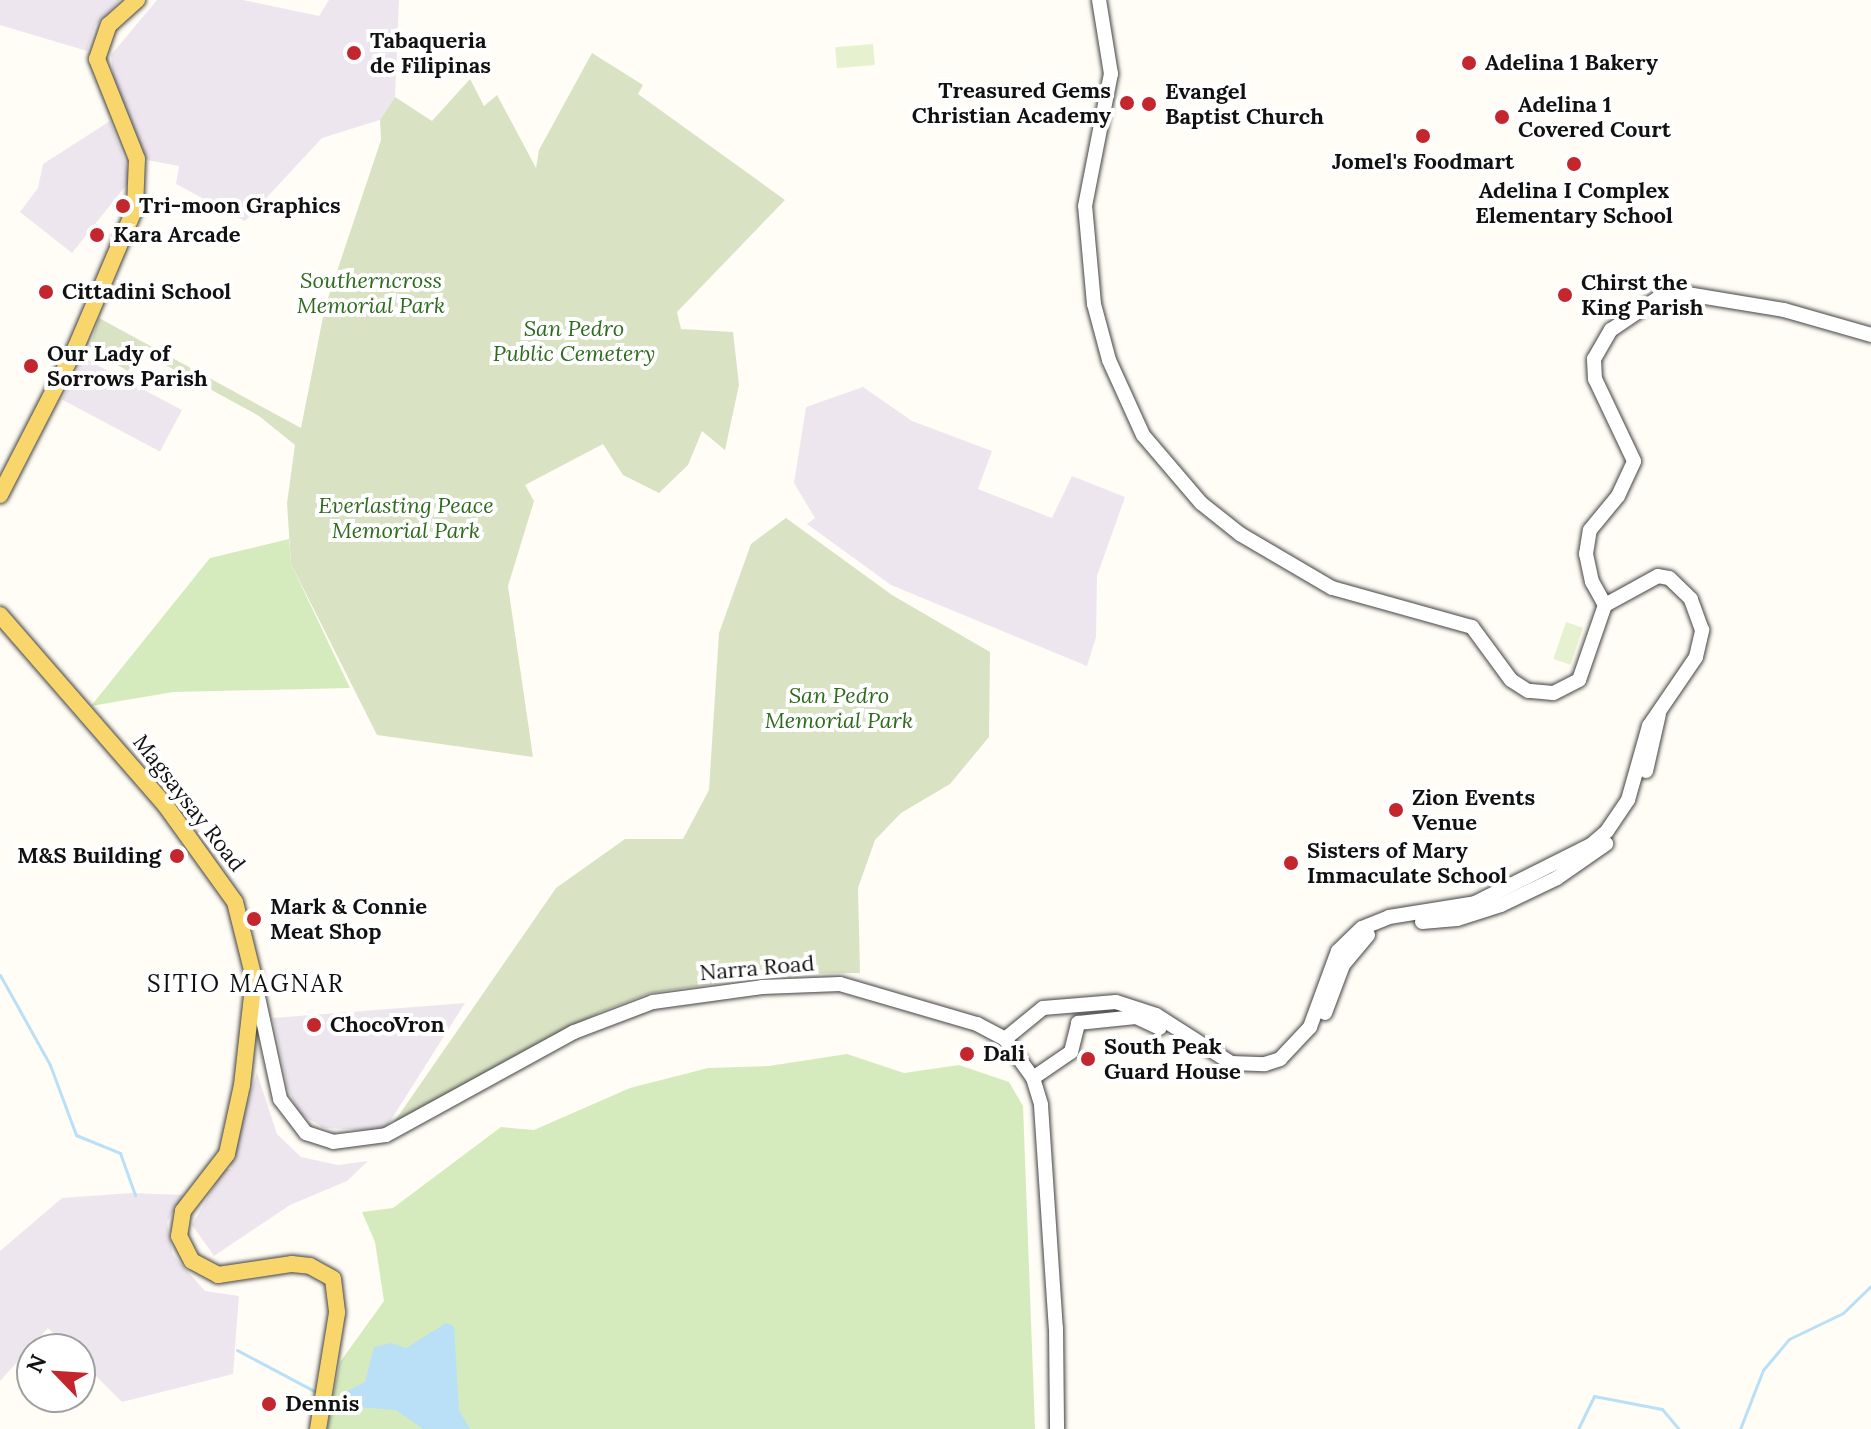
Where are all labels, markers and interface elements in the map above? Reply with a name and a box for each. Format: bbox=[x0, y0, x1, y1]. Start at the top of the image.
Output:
place label: Tabaqueria de Filipinas bbox=[370, 27, 491, 78]
marker: Tabaqueria de Filipinas bbox=[345, 44, 363, 62]
place label: Adelina 1 Bakery bbox=[1485, 50, 1658, 76]
marker: Adelina 1 Bakery bbox=[1460, 54, 1478, 72]
place label: Treasured Gems Christian Academy bbox=[912, 77, 1111, 128]
place label: Evangel Baptist Church bbox=[1165, 78, 1324, 130]
place label: Adelina 1 Covered Court bbox=[1518, 91, 1671, 142]
marker: Treasured Gems Christian Academy bbox=[1118, 94, 1136, 112]
marker: Evangel Baptist Church bbox=[1140, 95, 1158, 113]
marker: Adelina 1 Covered Court bbox=[1493, 108, 1511, 126]
marker: Jomel's Foodmart bbox=[1414, 127, 1432, 145]
place label: Jomel's Foodmart bbox=[1332, 149, 1514, 175]
marker: Adelina I Complex Elementary School bbox=[1565, 155, 1583, 173]
place label: Adelina I Complex Elementary School bbox=[1475, 177, 1673, 228]
place label: Tri-moon Graphics bbox=[139, 193, 341, 219]
marker: Tri-moon Graphics bbox=[114, 197, 132, 215]
place label: Kara Arcade bbox=[113, 222, 241, 248]
marker: Kara Arcade bbox=[88, 226, 106, 244]
park label: Southerncross Memorial Park bbox=[297, 267, 445, 318]
place label: Chirst the King Parish bbox=[1581, 269, 1703, 320]
place label: Cittadini School bbox=[62, 279, 231, 305]
marker: Cittadini School bbox=[37, 283, 55, 301]
marker: Chirst the King Parish bbox=[1556, 286, 1574, 304]
park label: San Pedro Public Cemetery bbox=[493, 315, 655, 366]
place label: Our Lady of Sorrows Parish bbox=[47, 340, 208, 392]
marker: Our Lady of Sorrows Parish bbox=[22, 357, 40, 375]
park label: Everlasting Peace Memorial Park bbox=[318, 492, 494, 544]
park label: San Pedro Memorial Park bbox=[765, 682, 913, 734]
street label: Magsaysay Road bbox=[127, 729, 251, 877]
place label: Zion Events Venue bbox=[1412, 784, 1535, 836]
marker: Zion Events Venue bbox=[1387, 801, 1405, 819]
place label: Sisters of Mary Immaculate School bbox=[1307, 837, 1507, 888]
place label: M&S Building bbox=[17, 843, 161, 869]
marker: M&S Building bbox=[168, 847, 186, 865]
marker: Sisters of Mary Immaculate School bbox=[1282, 854, 1300, 872]
place label: Mark & Connie Meat Shop bbox=[270, 893, 427, 944]
marker: Mark & Connie Meat Shop bbox=[245, 910, 263, 928]
street label: Narra Road bbox=[699, 950, 815, 986]
district label: SITIO MAGNAR bbox=[147, 970, 345, 998]
place label: ChocoVron bbox=[330, 1012, 445, 1038]
marker: ChocoVron bbox=[305, 1016, 323, 1034]
place label: South Peak Guard House bbox=[1104, 1033, 1241, 1084]
place label: Dali bbox=[983, 1041, 1025, 1067]
marker: Dali bbox=[958, 1045, 976, 1063]
marker: South Peak Guard House bbox=[1079, 1050, 1097, 1068]
north arrow bbox=[16, 1333, 96, 1413]
text: N bbox=[20, 1350, 52, 1377]
place label: Dennis bbox=[285, 1391, 359, 1417]
marker: Dennis bbox=[260, 1395, 278, 1413]

